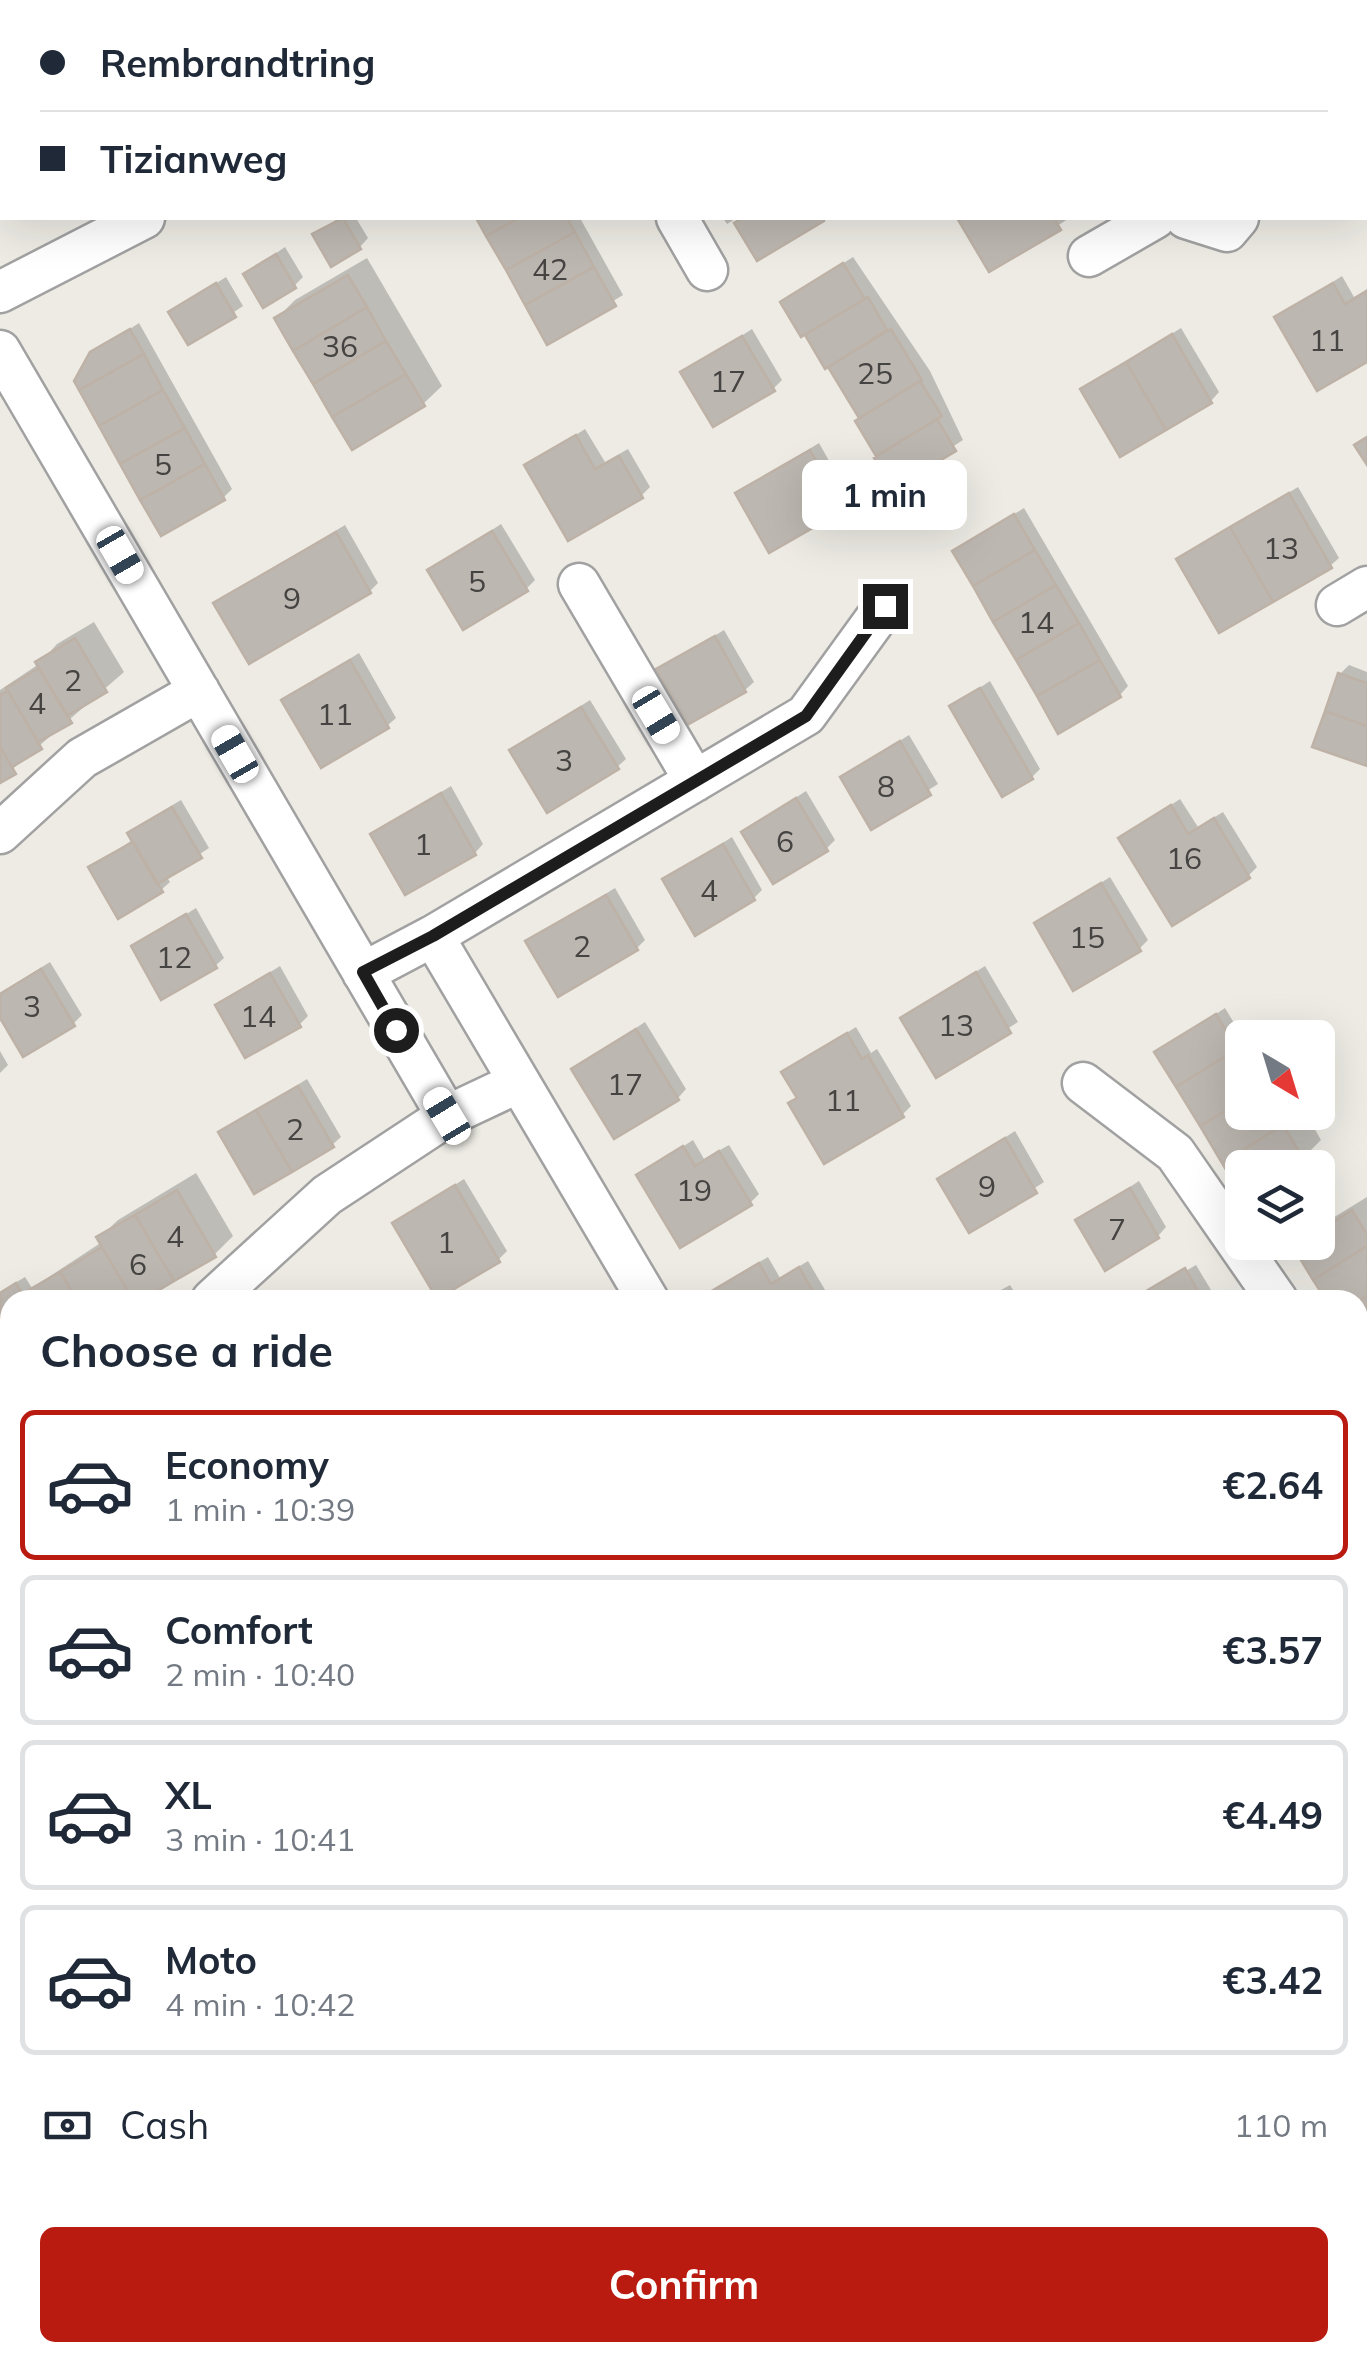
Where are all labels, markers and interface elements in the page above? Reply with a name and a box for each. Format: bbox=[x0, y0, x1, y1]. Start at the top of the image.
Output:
text: Rembrandtring bbox=[100, 39, 375, 87]
text: Tizianweg bbox=[100, 135, 287, 183]
house number: 42 bbox=[532, 250, 568, 288]
house number: 11 bbox=[1309, 321, 1345, 359]
house number: 36 bbox=[322, 327, 358, 365]
house number: 25 bbox=[857, 354, 893, 392]
house number: 17 bbox=[710, 362, 746, 400]
house number: 5 bbox=[154, 445, 172, 483]
callout: 1 min bbox=[802, 461, 968, 531]
text: 1 min bbox=[842, 475, 927, 515]
car bbox=[92, 522, 148, 588]
house number: 13 bbox=[1263, 529, 1299, 567]
house number: 5 bbox=[468, 562, 486, 600]
house number: 9 bbox=[283, 579, 301, 617]
route end bbox=[863, 584, 908, 629]
house number: 14 bbox=[1018, 603, 1054, 641]
house number: 2 bbox=[64, 661, 82, 699]
car bbox=[628, 682, 684, 748]
house number: 4 bbox=[28, 684, 46, 722]
house number: 11 bbox=[317, 695, 353, 733]
car bbox=[207, 721, 263, 787]
house number: 3 bbox=[555, 741, 573, 779]
house number: 8 bbox=[877, 767, 895, 805]
house number: 6 bbox=[776, 822, 794, 860]
house number: 1 bbox=[414, 825, 432, 863]
house number: 16 bbox=[1166, 839, 1202, 877]
house number: 4 bbox=[700, 871, 718, 909]
house number: 15 bbox=[1069, 918, 1105, 956]
house number: 2 bbox=[573, 927, 591, 965]
house number: 12 bbox=[156, 938, 192, 976]
house number: 3 bbox=[23, 987, 41, 1025]
house number: 14 bbox=[240, 997, 276, 1035]
house number: 13 bbox=[938, 1006, 974, 1044]
route start bbox=[374, 1008, 419, 1053]
north arrow bbox=[1225, 1020, 1335, 1130]
map controls bbox=[1225, 1020, 1335, 1260]
house number: 17 bbox=[607, 1065, 643, 1103]
house number: 11 bbox=[825, 1081, 861, 1119]
car bbox=[419, 1083, 475, 1149]
house number: 2 bbox=[286, 1110, 304, 1148]
button: layers bbox=[1225, 1150, 1335, 1260]
house number: 9 bbox=[978, 1167, 996, 1205]
house number: 19 bbox=[676, 1171, 712, 1209]
house number: 7 bbox=[1108, 1210, 1126, 1248]
house number: 4 bbox=[166, 1217, 184, 1255]
house number: 1 bbox=[437, 1223, 455, 1261]
house number: 6 bbox=[129, 1245, 147, 1283]
text: Choose a ride bbox=[40, 1322, 333, 1378]
icon: car bbox=[45, 1440, 135, 1530]
text: Economy bbox=[165, 1441, 329, 1489]
text: €2.64 bbox=[1222, 1461, 1323, 1509]
text: 1 min · 10:39 bbox=[165, 1489, 355, 1529]
icon: car bbox=[45, 1605, 135, 1695]
text: Comfort bbox=[165, 1606, 313, 1654]
text: €3.57 bbox=[1222, 1626, 1323, 1674]
text: 2 min · 10:40 bbox=[165, 1654, 355, 1694]
icon: car bbox=[45, 1770, 135, 1860]
text: XL bbox=[165, 1771, 212, 1819]
text: €4.49 bbox=[1222, 1791, 1323, 1839]
text: 3 min · 10:41 bbox=[165, 1819, 355, 1859]
icon: car bbox=[45, 1935, 135, 2025]
text: Moto bbox=[165, 1936, 257, 1984]
text: €3.42 bbox=[1222, 1956, 1323, 2004]
text: 4 min · 10:42 bbox=[165, 1984, 355, 2024]
icon: cash bbox=[40, 2098, 95, 2153]
text: Cash bbox=[120, 2101, 209, 2149]
text: 110 m bbox=[1234, 2105, 1328, 2145]
button: Confirm bbox=[40, 2227, 1328, 2342]

